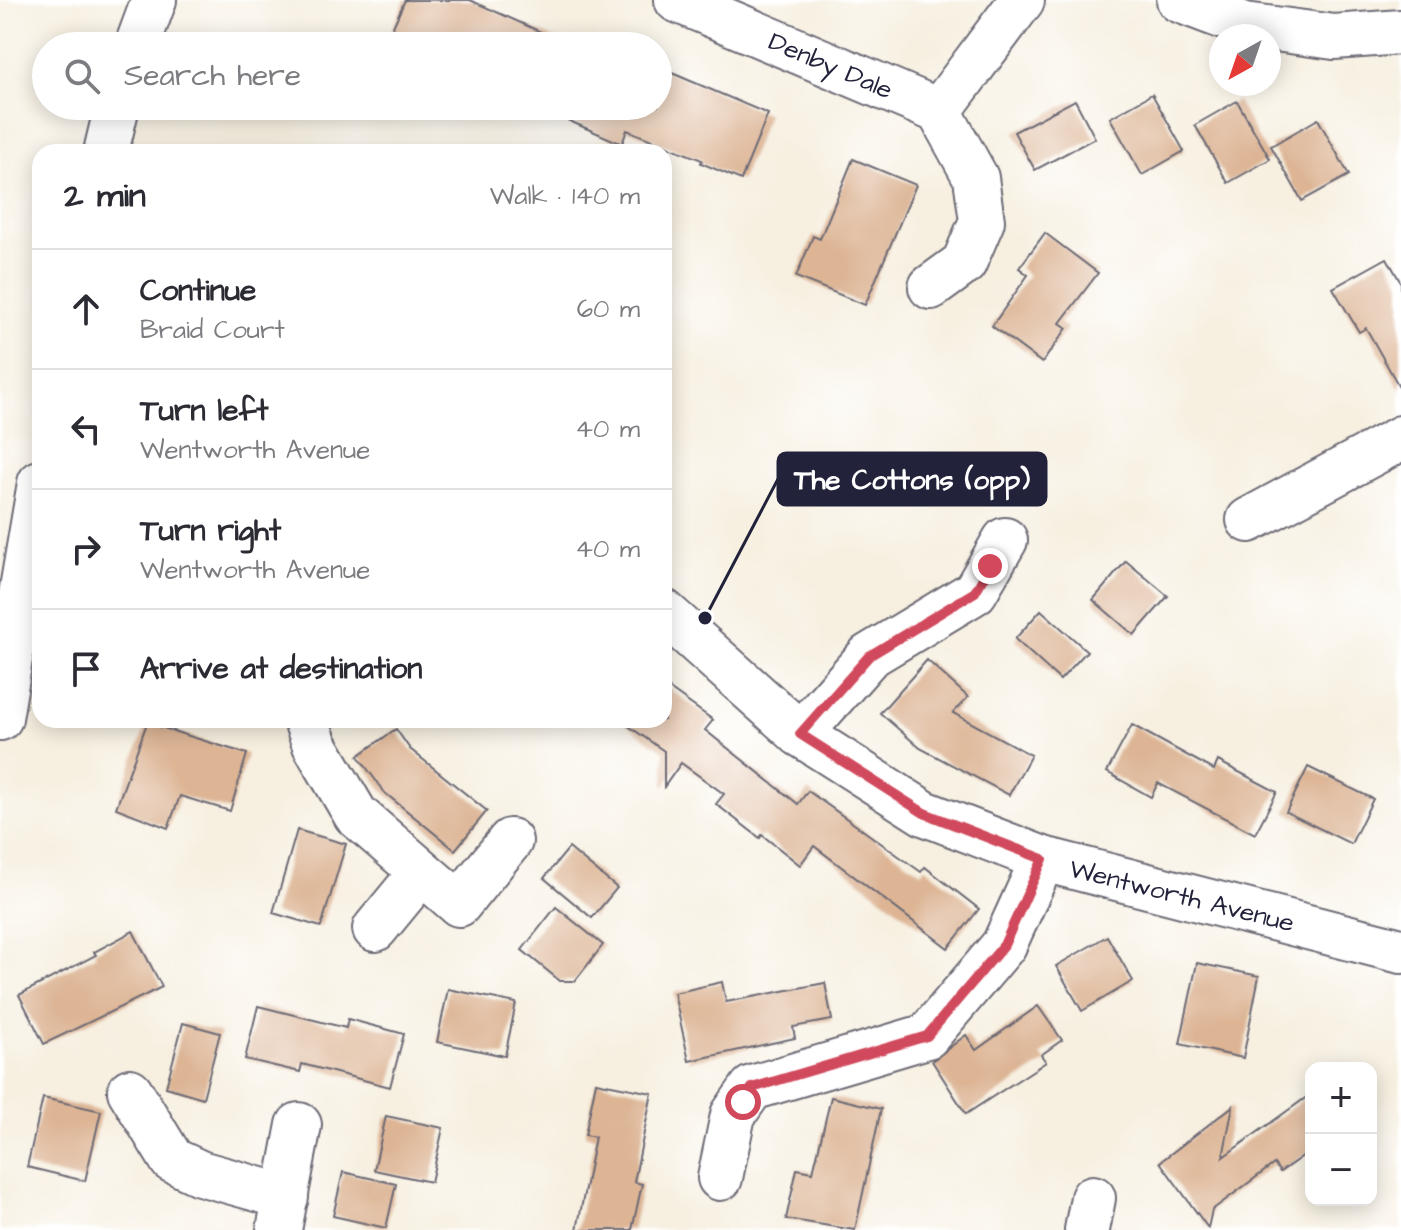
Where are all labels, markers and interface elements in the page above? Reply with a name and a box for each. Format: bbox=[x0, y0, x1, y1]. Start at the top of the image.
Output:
street label: Denby Dale bbox=[762, 24, 898, 110]
north arrow bbox=[1209, 24, 1281, 96]
search box bbox=[32, 32, 672, 120]
icon: search bbox=[60, 54, 104, 98]
text: Search here bbox=[124, 55, 301, 97]
text: 2 min bbox=[64, 172, 146, 220]
text: Walk · 140 m bbox=[490, 178, 640, 214]
text: Continue bbox=[140, 270, 256, 312]
icon: ahead bbox=[64, 287, 108, 331]
text: 60 m bbox=[577, 291, 640, 327]
text: Braid Court bbox=[140, 312, 285, 348]
text: Turn left bbox=[140, 390, 268, 432]
icon: left bbox=[64, 407, 108, 451]
text: 40 m bbox=[575, 411, 640, 447]
text: Wentworth Avenue bbox=[140, 432, 370, 468]
callout: The Cottons (opp) bbox=[778, 453, 1046, 505]
text: The Cottons (opp) bbox=[793, 461, 1030, 501]
text: Turn right bbox=[140, 510, 281, 552]
icon: right bbox=[64, 527, 108, 571]
text: 40 m bbox=[575, 531, 640, 567]
route end bbox=[972, 548, 1008, 584]
text: Wentworth Avenue bbox=[140, 552, 370, 588]
icon: arrive bbox=[64, 647, 108, 691]
text: Arrive at destination bbox=[140, 648, 422, 690]
street label: Wentworth Avenue bbox=[1066, 851, 1298, 941]
map controls bbox=[1305, 1062, 1377, 1206]
button: + bbox=[1305, 1062, 1377, 1134]
route start bbox=[725, 1084, 761, 1120]
button: − bbox=[1305, 1134, 1377, 1206]

